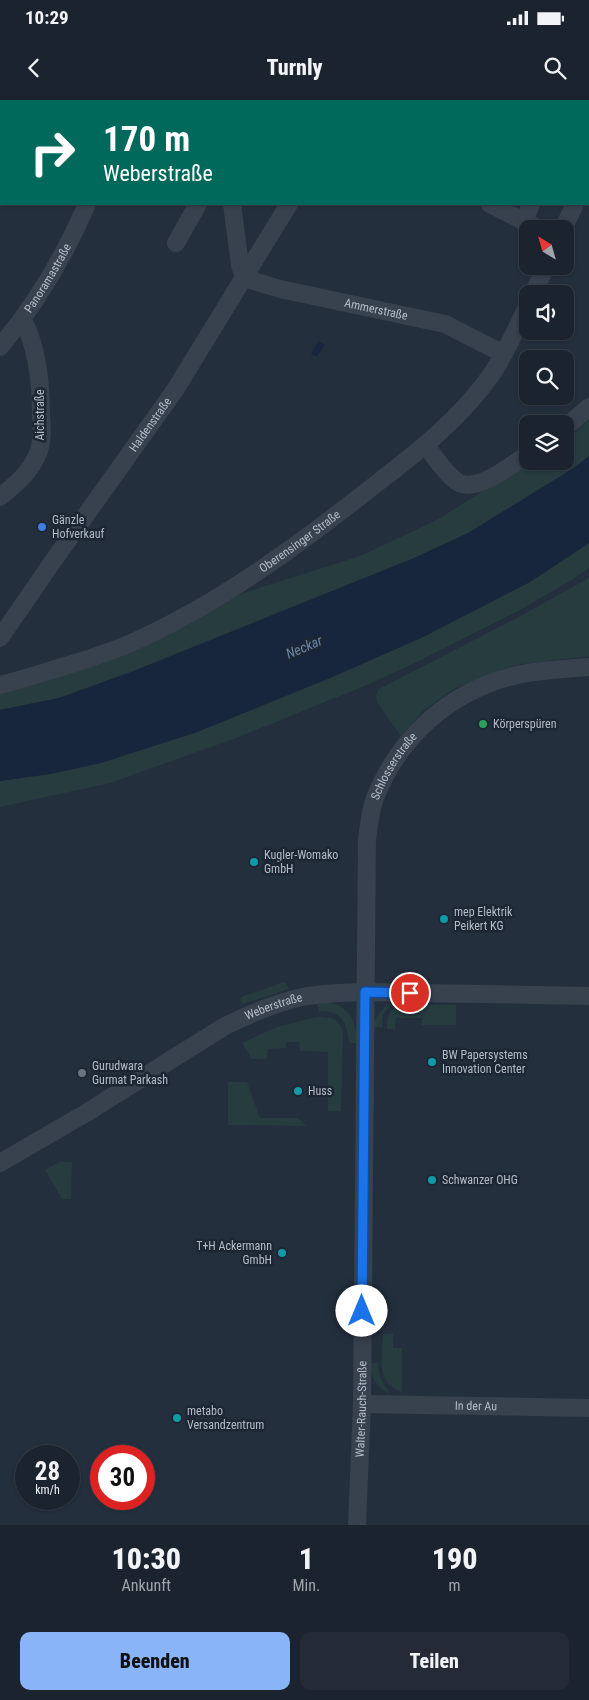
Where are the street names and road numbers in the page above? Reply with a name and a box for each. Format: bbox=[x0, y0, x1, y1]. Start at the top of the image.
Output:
street label: Panoramastraße bbox=[22, 241, 74, 315]
street label: Ammerstraße bbox=[343, 296, 409, 323]
street label: Aichstraße bbox=[33, 389, 47, 441]
street label: Haldenstraße bbox=[126, 394, 175, 455]
street label: Oberensinger Straße bbox=[257, 507, 343, 575]
street label: Schlosserstraße bbox=[368, 729, 420, 802]
street label: Weberstraße bbox=[243, 990, 304, 1023]
street label: Walter-Rauch-Straße bbox=[353, 1360, 369, 1458]
street label: In der Au bbox=[455, 1399, 497, 1413]

